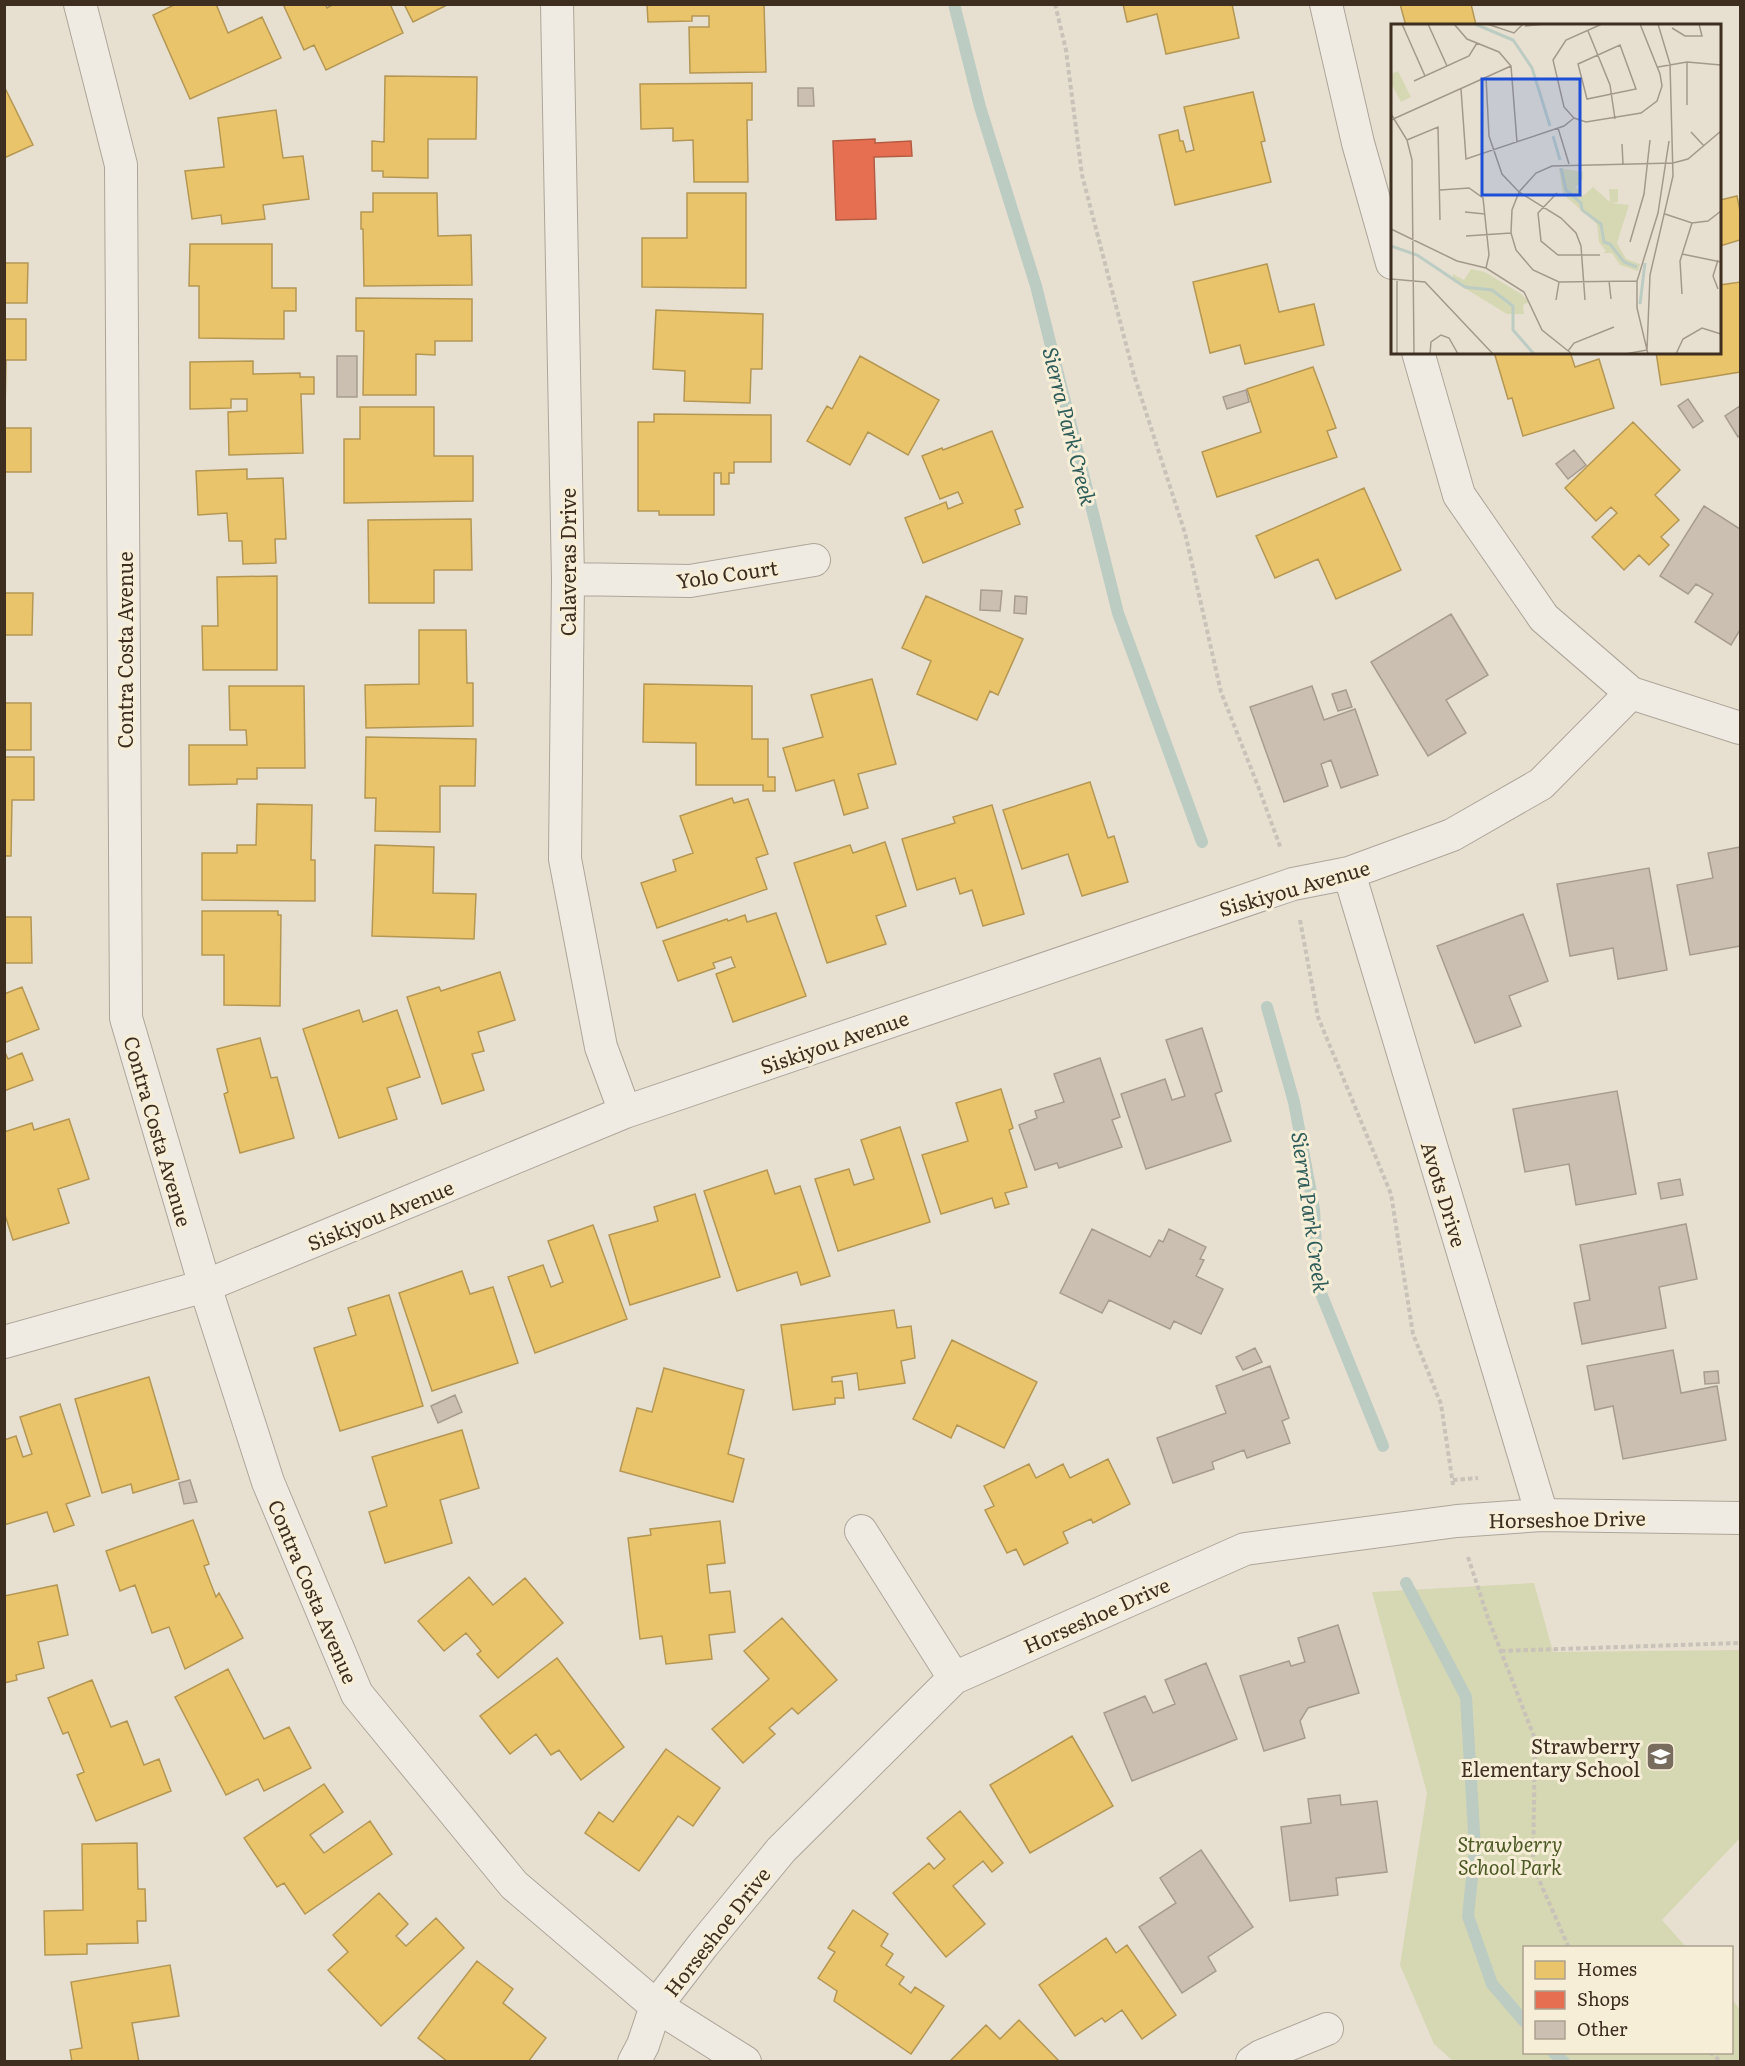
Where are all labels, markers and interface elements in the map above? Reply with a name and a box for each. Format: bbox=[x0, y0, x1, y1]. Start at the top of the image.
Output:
inset map bbox=[1391, 24, 1721, 354]
water label: Sierra Park Creek bbox=[1036, 343, 1106, 509]
street label: Calaveras Drive bbox=[552, 488, 582, 636]
street label: Contra Costa Avenue bbox=[109, 551, 139, 749]
street label: Yolo Court bbox=[674, 551, 780, 595]
street label: Siskiyou Avenue bbox=[1215, 851, 1373, 923]
street label: Siskiyou Avenue bbox=[756, 1002, 912, 1080]
street label: Contra Costa Avenue bbox=[117, 1032, 201, 1230]
water label: Sierra Park Creek bbox=[1285, 1129, 1339, 1295]
street label: Avots Drive bbox=[1415, 1138, 1475, 1250]
street label: Siskiyou Avenue bbox=[302, 1171, 458, 1257]
street label: Contra Costa Avenue bbox=[262, 1494, 366, 1688]
street label: Horseshoe Drive bbox=[1488, 1502, 1646, 1534]
street label: Horseshoe Drive bbox=[1018, 1568, 1174, 1660]
place label: Strawberry Elementary School bbox=[1460, 1730, 1640, 1783]
school or university icon: Strawberry Elementary School bbox=[1645, 1741, 1677, 1773]
park label: Strawberry School Park bbox=[1457, 1828, 1563, 1881]
street label: Horseshoe Drive bbox=[656, 1860, 776, 2002]
legend bbox=[1523, 1946, 1733, 2054]
text: Homes bbox=[1577, 1955, 1637, 1982]
text: Shops bbox=[1577, 1985, 1629, 2012]
text: Other bbox=[1577, 2015, 1628, 2042]

